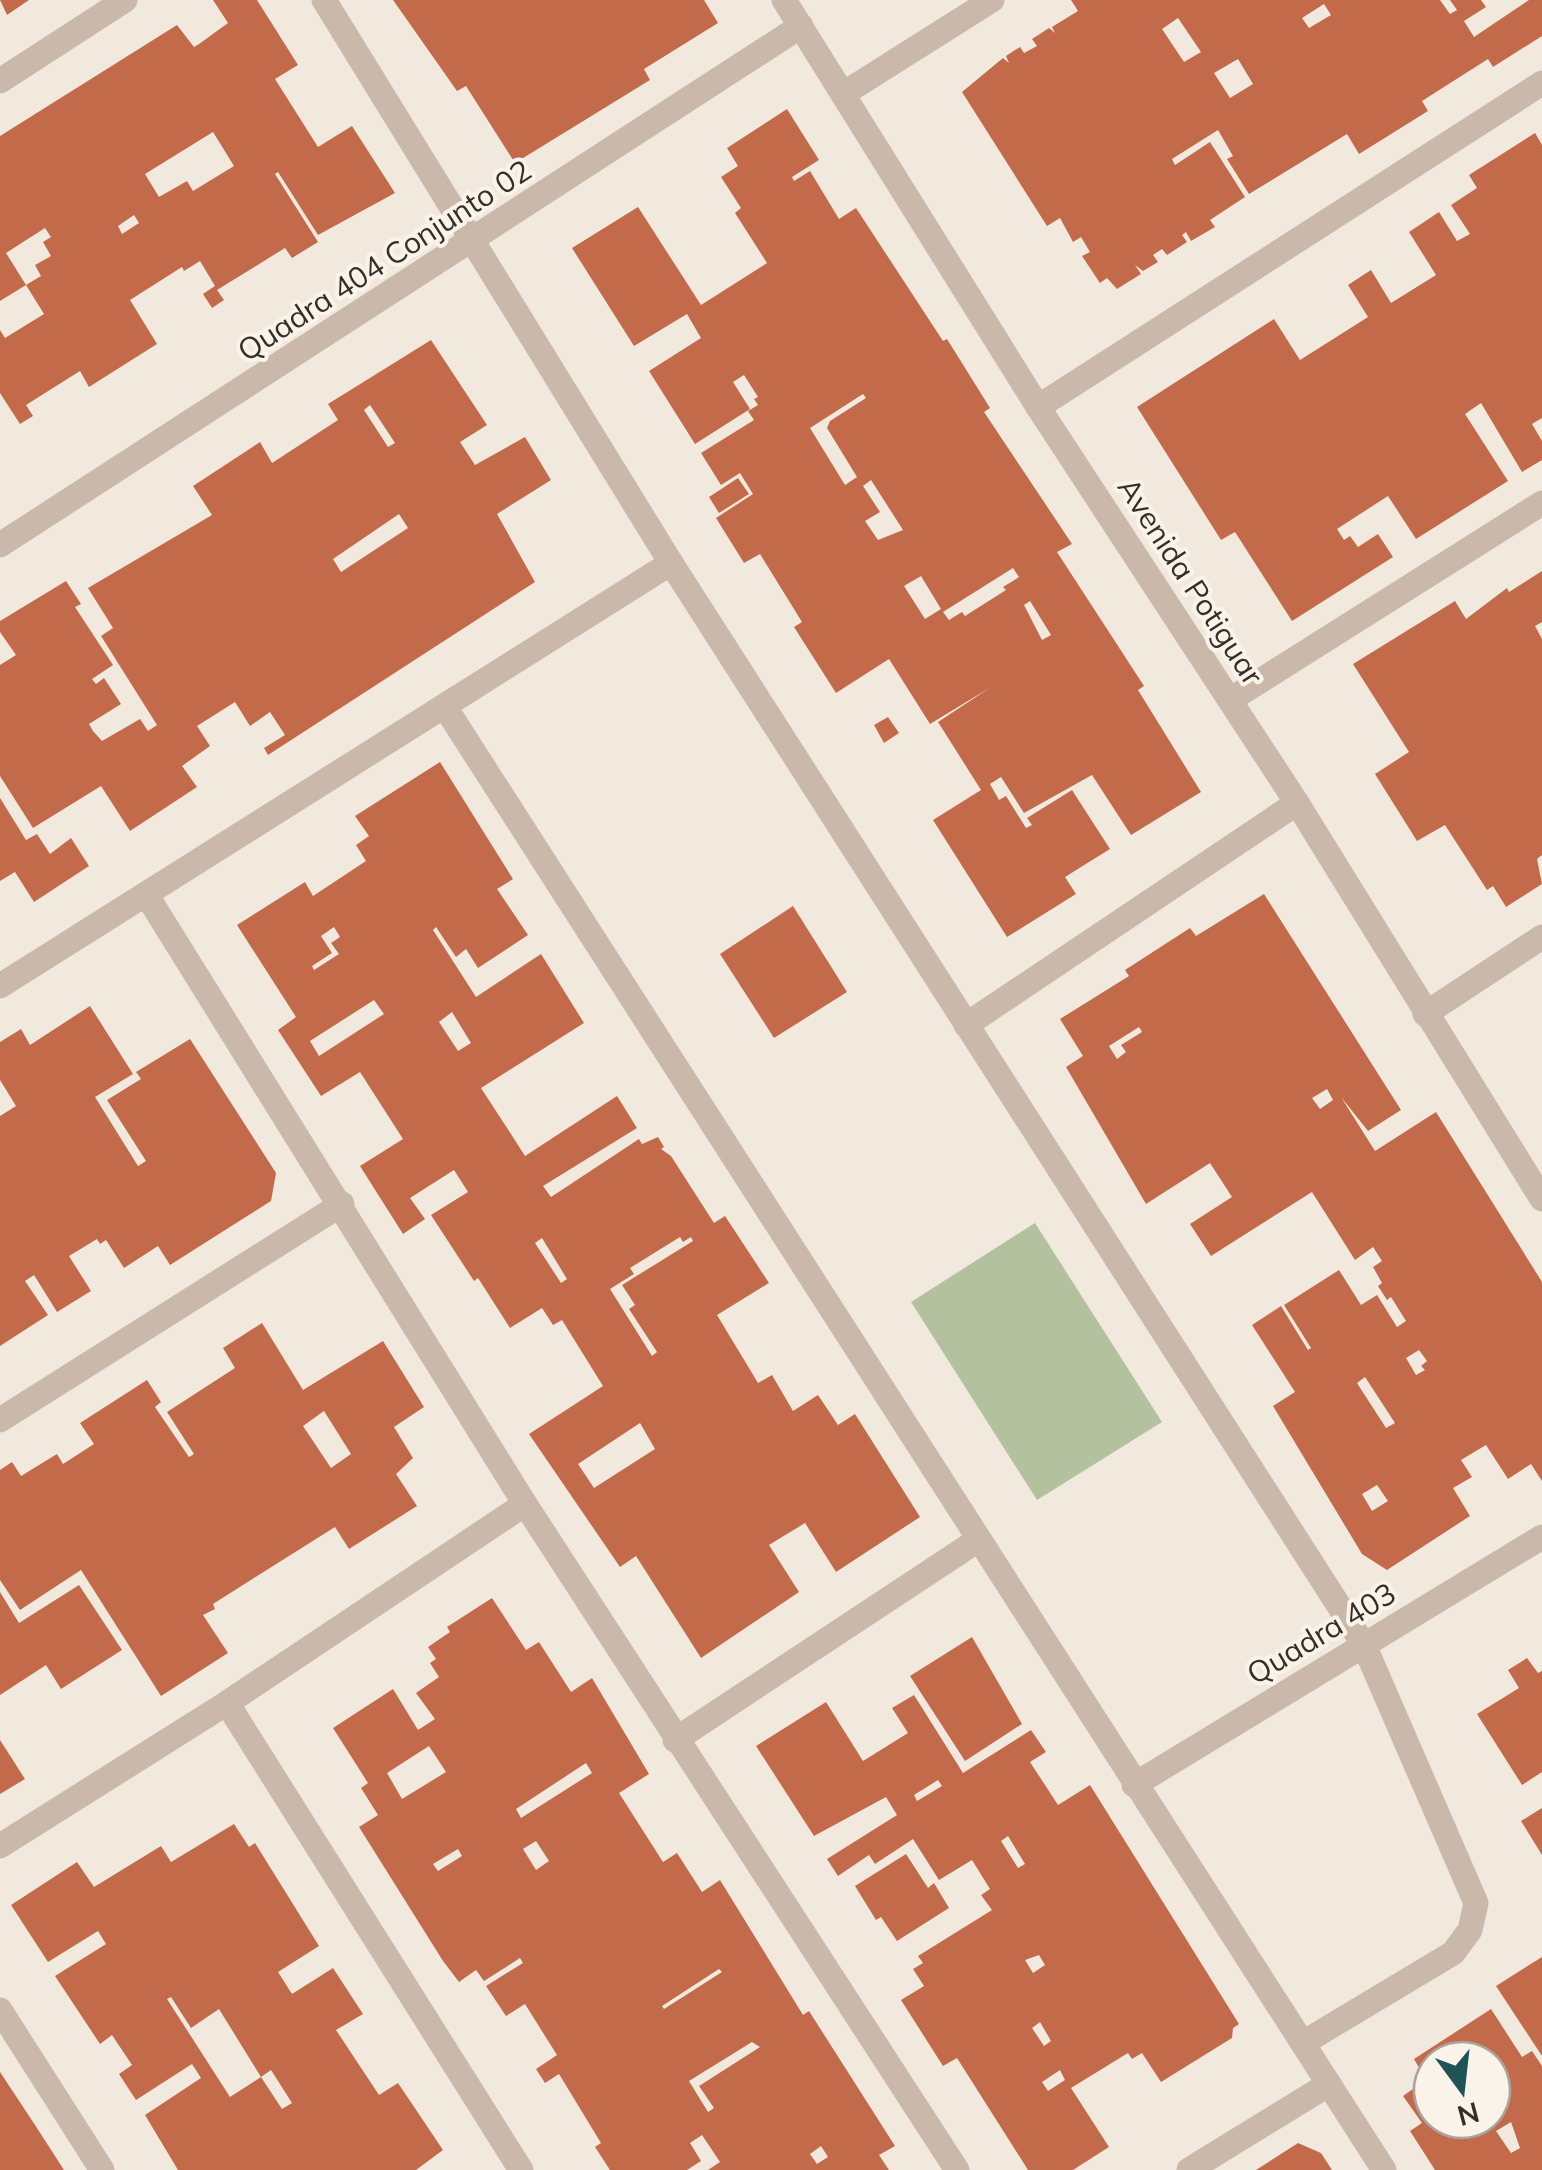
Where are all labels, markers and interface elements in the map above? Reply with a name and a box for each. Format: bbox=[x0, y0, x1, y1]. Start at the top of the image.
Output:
street label: Quadra 404 Conjunto 02 bbox=[230, 151, 538, 369]
street label: Avenida Potiguar bbox=[1110, 470, 1272, 692]
street label: Quadra 403 bbox=[1240, 1574, 1402, 1692]
north arrow bbox=[1412, 2040, 1512, 2140]
text: N bbox=[1454, 2095, 1483, 2134]

